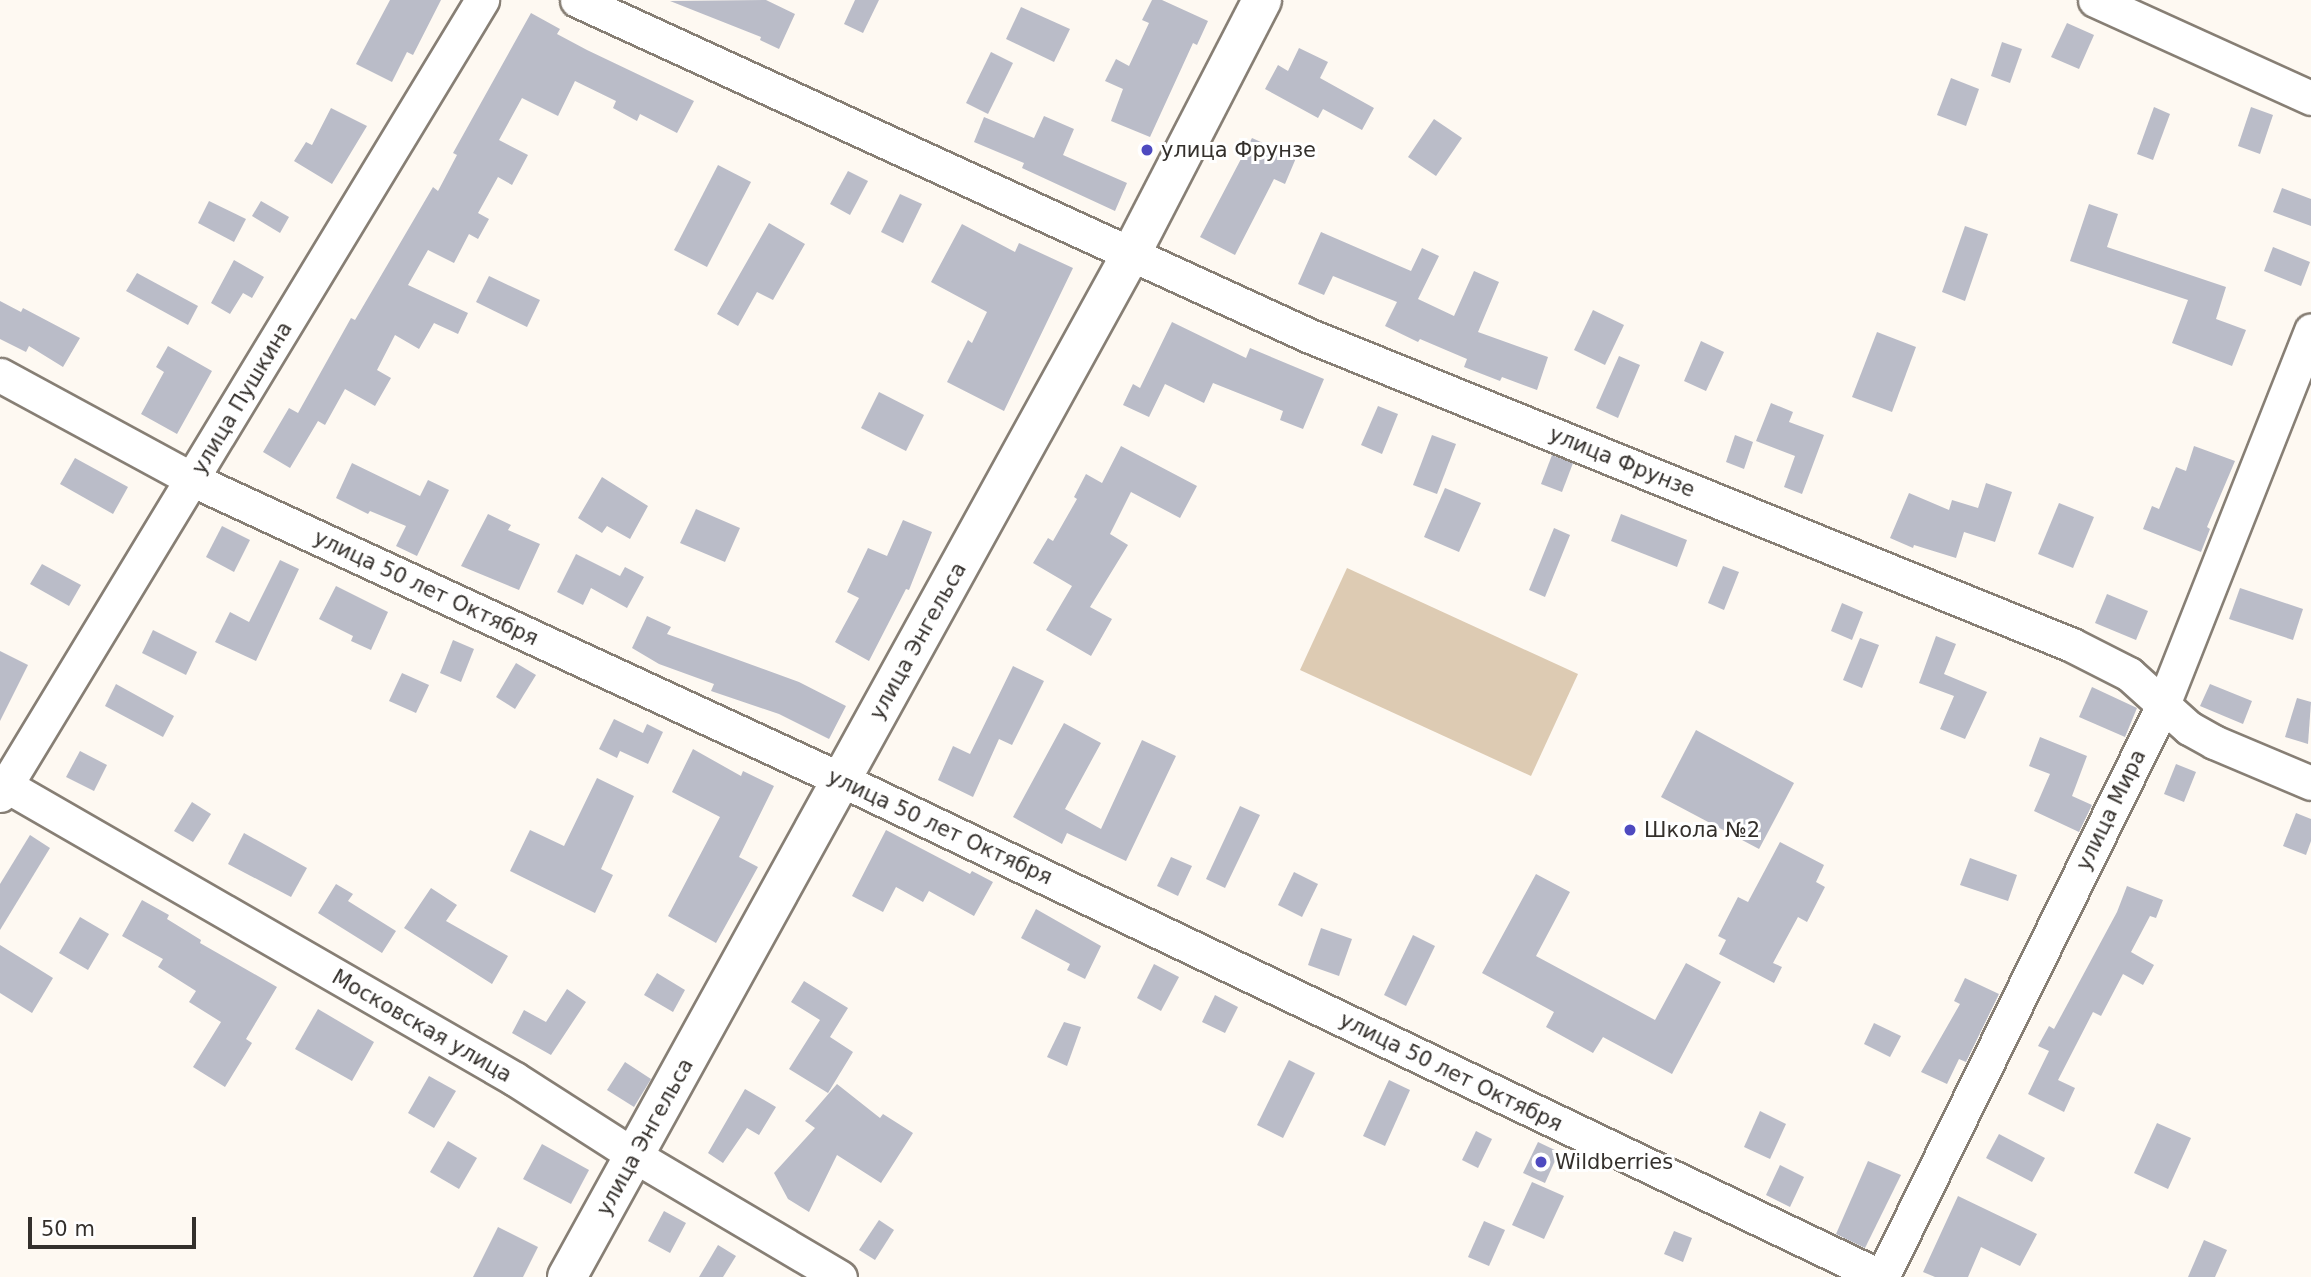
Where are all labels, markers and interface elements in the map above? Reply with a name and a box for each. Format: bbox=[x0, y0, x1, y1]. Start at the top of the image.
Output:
place label: улица Фрунзе bbox=[1161, 137, 1316, 163]
marker: улица Фрунзе bbox=[1139, 142, 1155, 158]
street label: улица Пушкина bbox=[186, 317, 298, 479]
street label: улица Фрунзе bbox=[1545, 421, 1699, 503]
street label: улица 50 лет Октября bbox=[310, 525, 542, 651]
street label: улица Энгельса bbox=[864, 558, 972, 724]
street label: улица Мира bbox=[2071, 745, 2151, 875]
street label: улица 50 лет Октября bbox=[824, 764, 1056, 890]
place label: Школа №2 bbox=[1644, 817, 1760, 843]
marker: Школа №2 bbox=[1622, 822, 1638, 838]
street label: Московская улица bbox=[328, 964, 516, 1088]
street label: улица 50 лет Октября bbox=[1335, 1007, 1567, 1137]
street label: улица Энгельса bbox=[591, 1054, 699, 1220]
place label: Wildberries bbox=[1555, 1149, 1673, 1175]
marker: Wildberries bbox=[1533, 1154, 1549, 1170]
scale bar bbox=[32, 1204, 200, 1248]
text: 50 m bbox=[41, 1217, 95, 1241]

